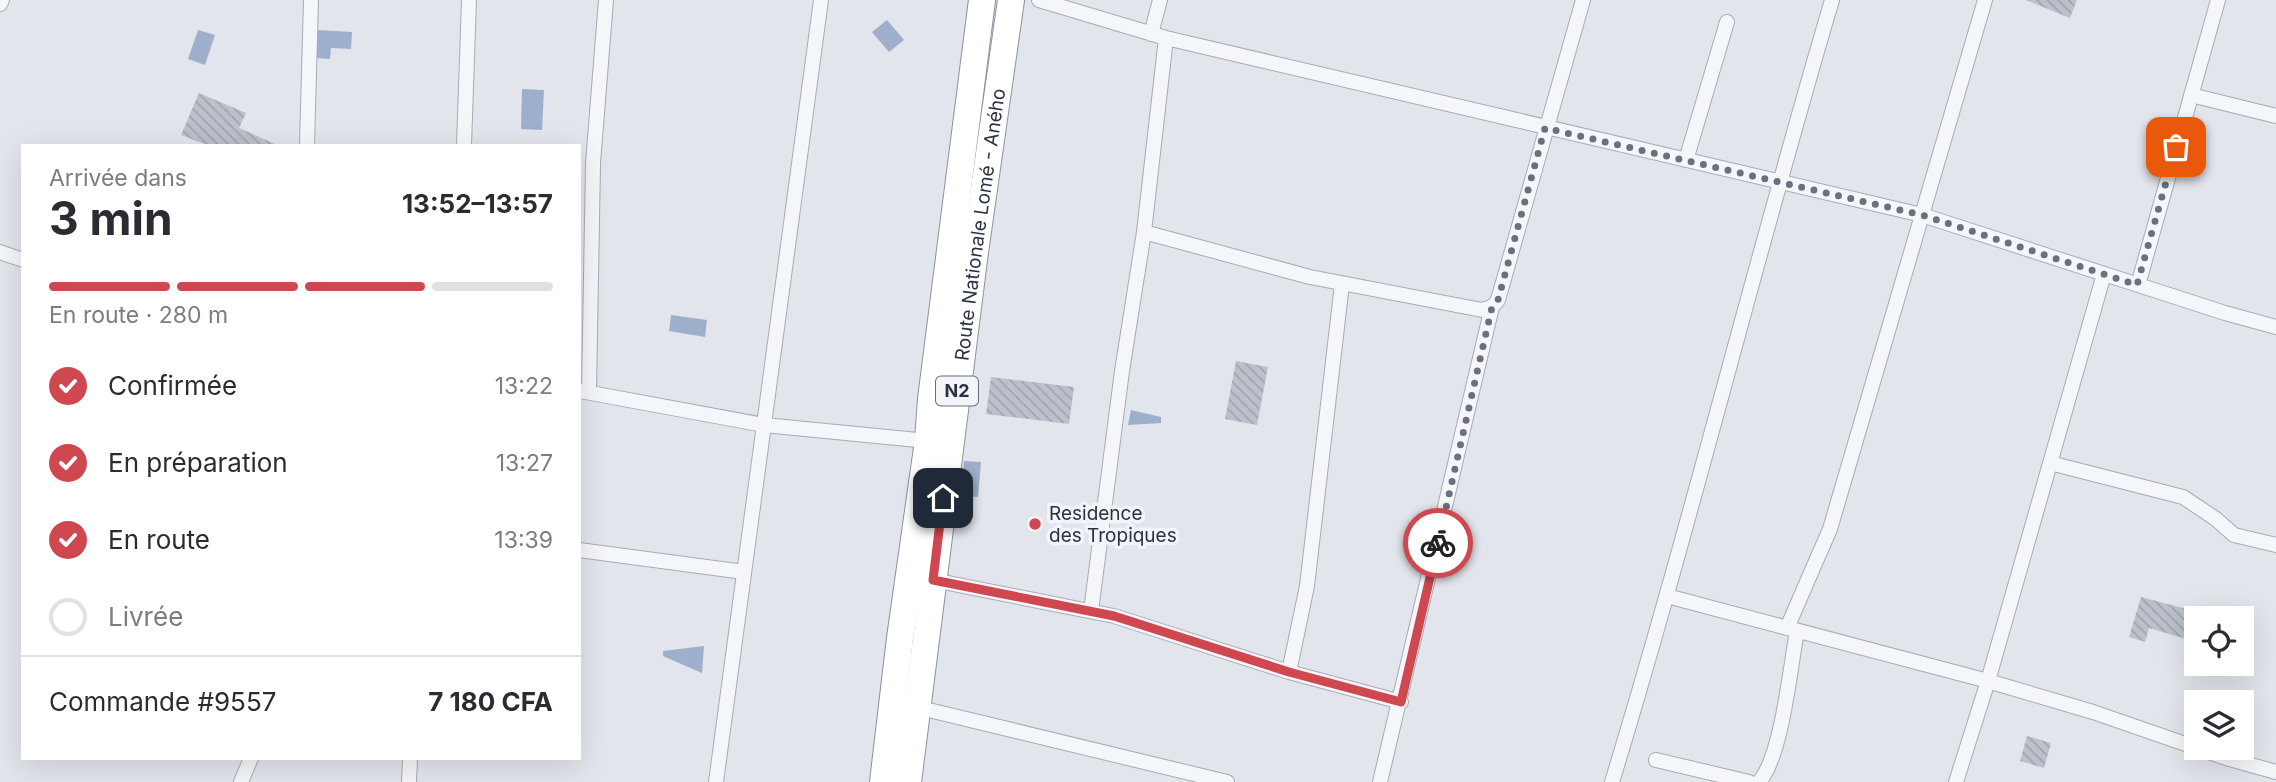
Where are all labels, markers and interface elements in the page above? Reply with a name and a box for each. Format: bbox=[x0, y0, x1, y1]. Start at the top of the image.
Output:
street label: Route Nationale Lomé - Aného bbox=[950, 87, 1010, 362]
pin bbox=[2146, 117, 2206, 177]
icon: bag bbox=[2157, 128, 2195, 166]
text: Arrivée dans bbox=[49, 164, 187, 192]
text: 13:52–13:57 bbox=[402, 188, 553, 219]
text: 3 min bbox=[49, 190, 173, 246]
text: En route · 280 m bbox=[49, 301, 228, 329]
icon: check bbox=[49, 367, 87, 405]
text: Confirmée bbox=[108, 370, 237, 401]
text: 13:22 bbox=[495, 372, 553, 400]
road number: N2 bbox=[936, 376, 978, 405]
icon: check bbox=[49, 444, 87, 482]
text: En préparation bbox=[108, 447, 288, 478]
text: 13:27 bbox=[496, 449, 553, 477]
pin bbox=[913, 468, 973, 528]
icon: home bbox=[924, 479, 962, 517]
place label: Residence des Tropiques bbox=[1049, 502, 1177, 547]
courier bbox=[1403, 508, 1473, 578]
marker: Residence des Tropiques bbox=[1027, 516, 1043, 532]
icon: check bbox=[49, 521, 87, 559]
text: En route bbox=[108, 524, 210, 555]
icon: bike bbox=[1419, 524, 1457, 562]
text: 13:39 bbox=[494, 526, 553, 554]
text: Livrée bbox=[108, 601, 183, 632]
map controls bbox=[2184, 606, 2254, 760]
button: locate bbox=[2184, 606, 2254, 676]
text: Commande #9557 bbox=[49, 686, 276, 717]
text: 7 180 CFA bbox=[428, 686, 553, 717]
button: layers bbox=[2184, 690, 2254, 760]

